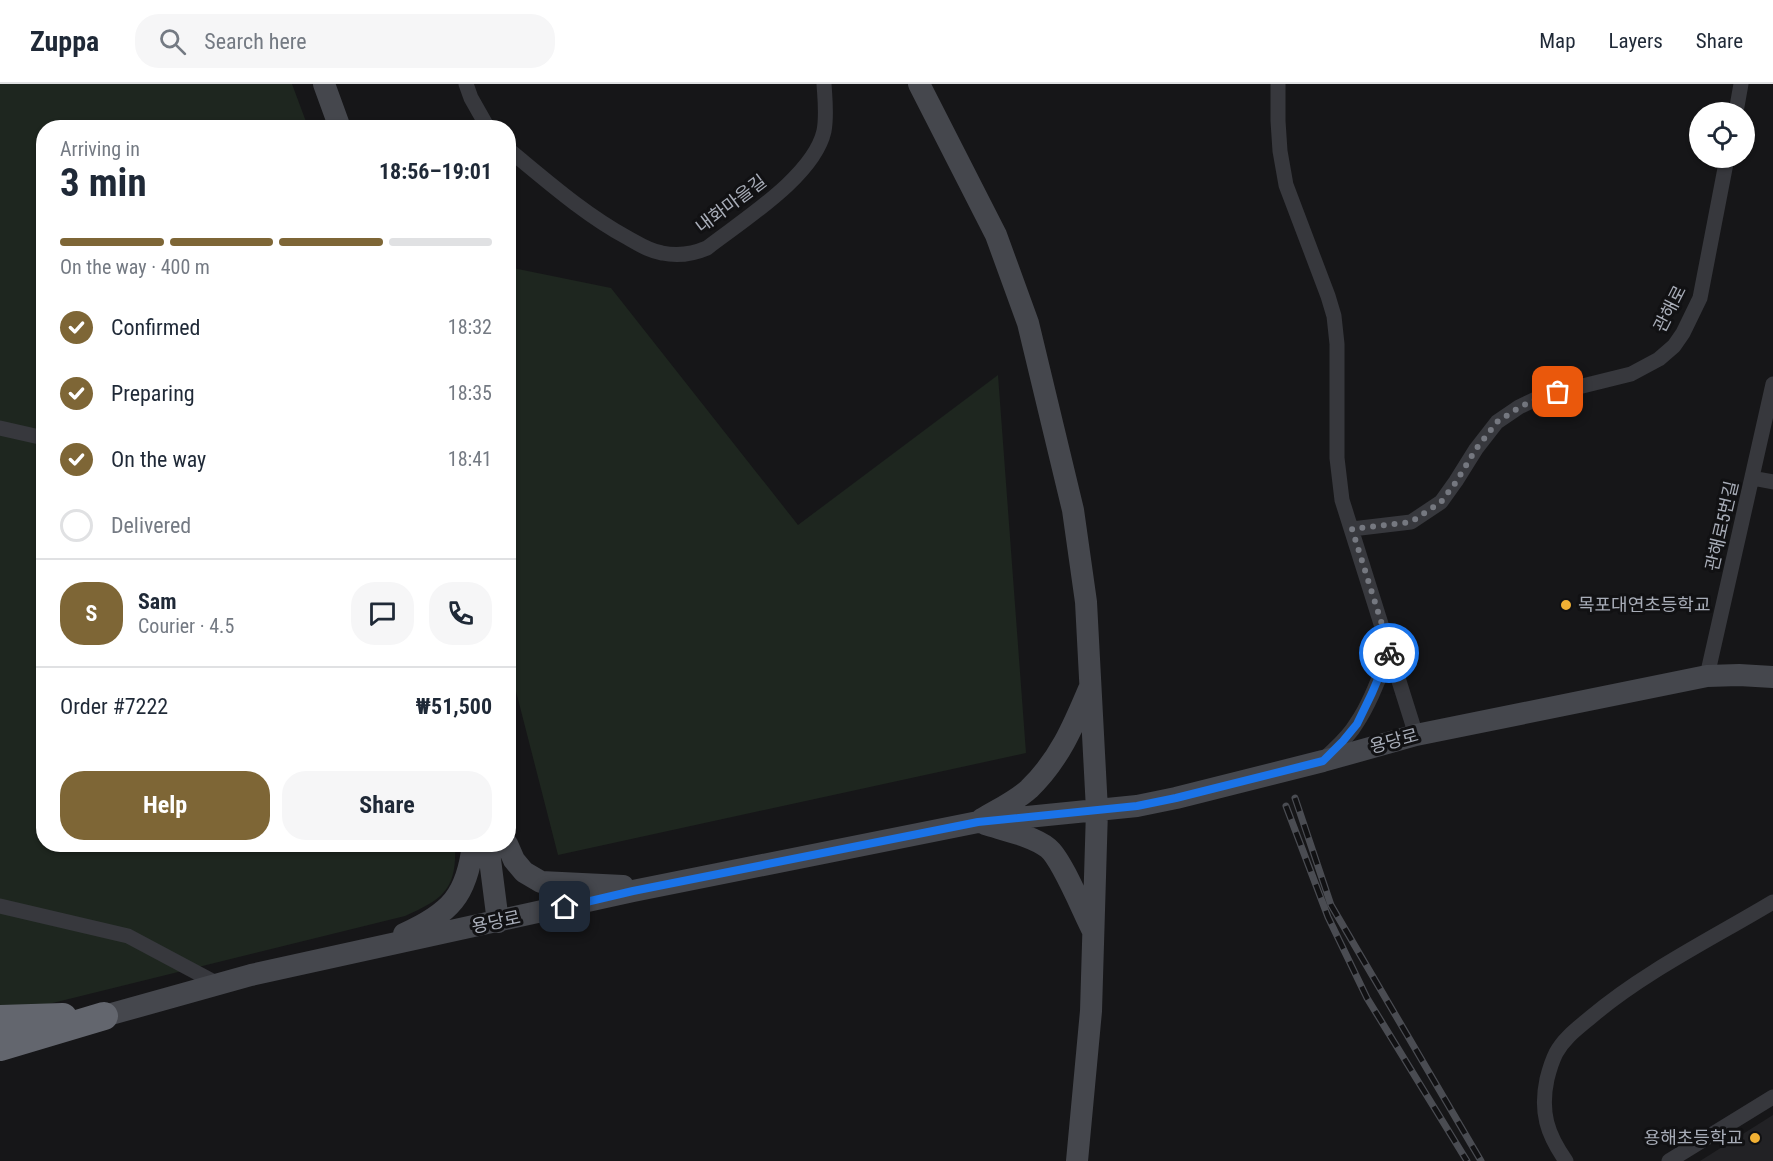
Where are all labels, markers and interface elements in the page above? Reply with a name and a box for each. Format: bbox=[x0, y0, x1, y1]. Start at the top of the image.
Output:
search box bbox=[135, 14, 555, 68]
text: Zuppa bbox=[30, 25, 99, 58]
icon: search bbox=[156, 25, 189, 58]
text: Search here bbox=[204, 29, 307, 54]
text: Map bbox=[1539, 29, 1576, 53]
text: Layers bbox=[1609, 29, 1663, 53]
text: Share bbox=[1696, 29, 1743, 53]
map controls bbox=[1689, 102, 1755, 168]
button: locate bbox=[1689, 102, 1755, 168]
text: Arriving in bbox=[60, 137, 140, 161]
text: 18:56–19:01 bbox=[379, 159, 492, 184]
text: 3 min bbox=[60, 160, 147, 206]
street label: 내화마을길 bbox=[691, 170, 770, 237]
text: On the way · 400 m bbox=[60, 255, 210, 279]
street label: 관해로 bbox=[1649, 282, 1690, 336]
icon: check bbox=[60, 311, 93, 344]
text: Confirmed bbox=[111, 315, 200, 340]
text: 18:32 bbox=[448, 315, 492, 339]
pin bbox=[1532, 366, 1583, 417]
icon: bag bbox=[1541, 375, 1574, 408]
icon: check bbox=[60, 377, 93, 410]
text: Preparing bbox=[111, 381, 195, 406]
text: 18:35 bbox=[448, 381, 492, 405]
icon: check bbox=[60, 443, 93, 476]
text: On the way bbox=[111, 447, 206, 472]
text: 18:41 bbox=[448, 447, 492, 471]
street label: 관해로5번길 bbox=[1701, 479, 1742, 573]
text: Delivered bbox=[111, 513, 191, 538]
button: chat bbox=[351, 582, 414, 645]
button: phone bbox=[429, 582, 492, 645]
text: Sam bbox=[138, 589, 177, 614]
place label: 목포대연초등학교 bbox=[1578, 594, 1710, 615]
marker: 목포대연초등학교 bbox=[1559, 598, 1573, 612]
text: S bbox=[86, 601, 97, 626]
text: Courier · 4.5 bbox=[138, 614, 234, 638]
courier bbox=[1359, 623, 1419, 683]
icon: bike bbox=[1373, 637, 1406, 670]
text: Order #7222 bbox=[60, 694, 168, 719]
text: ₩51,500 bbox=[416, 694, 492, 719]
street label: 용당로 bbox=[1367, 724, 1421, 757]
button: Help bbox=[60, 771, 270, 840]
button: Share bbox=[282, 771, 492, 840]
pin bbox=[539, 881, 590, 932]
icon: home bbox=[548, 890, 581, 923]
street label: 용당로 bbox=[469, 906, 522, 937]
place label: 용해초등학교 bbox=[1644, 1127, 1743, 1148]
marker: 용해초등학교 bbox=[1748, 1131, 1762, 1145]

